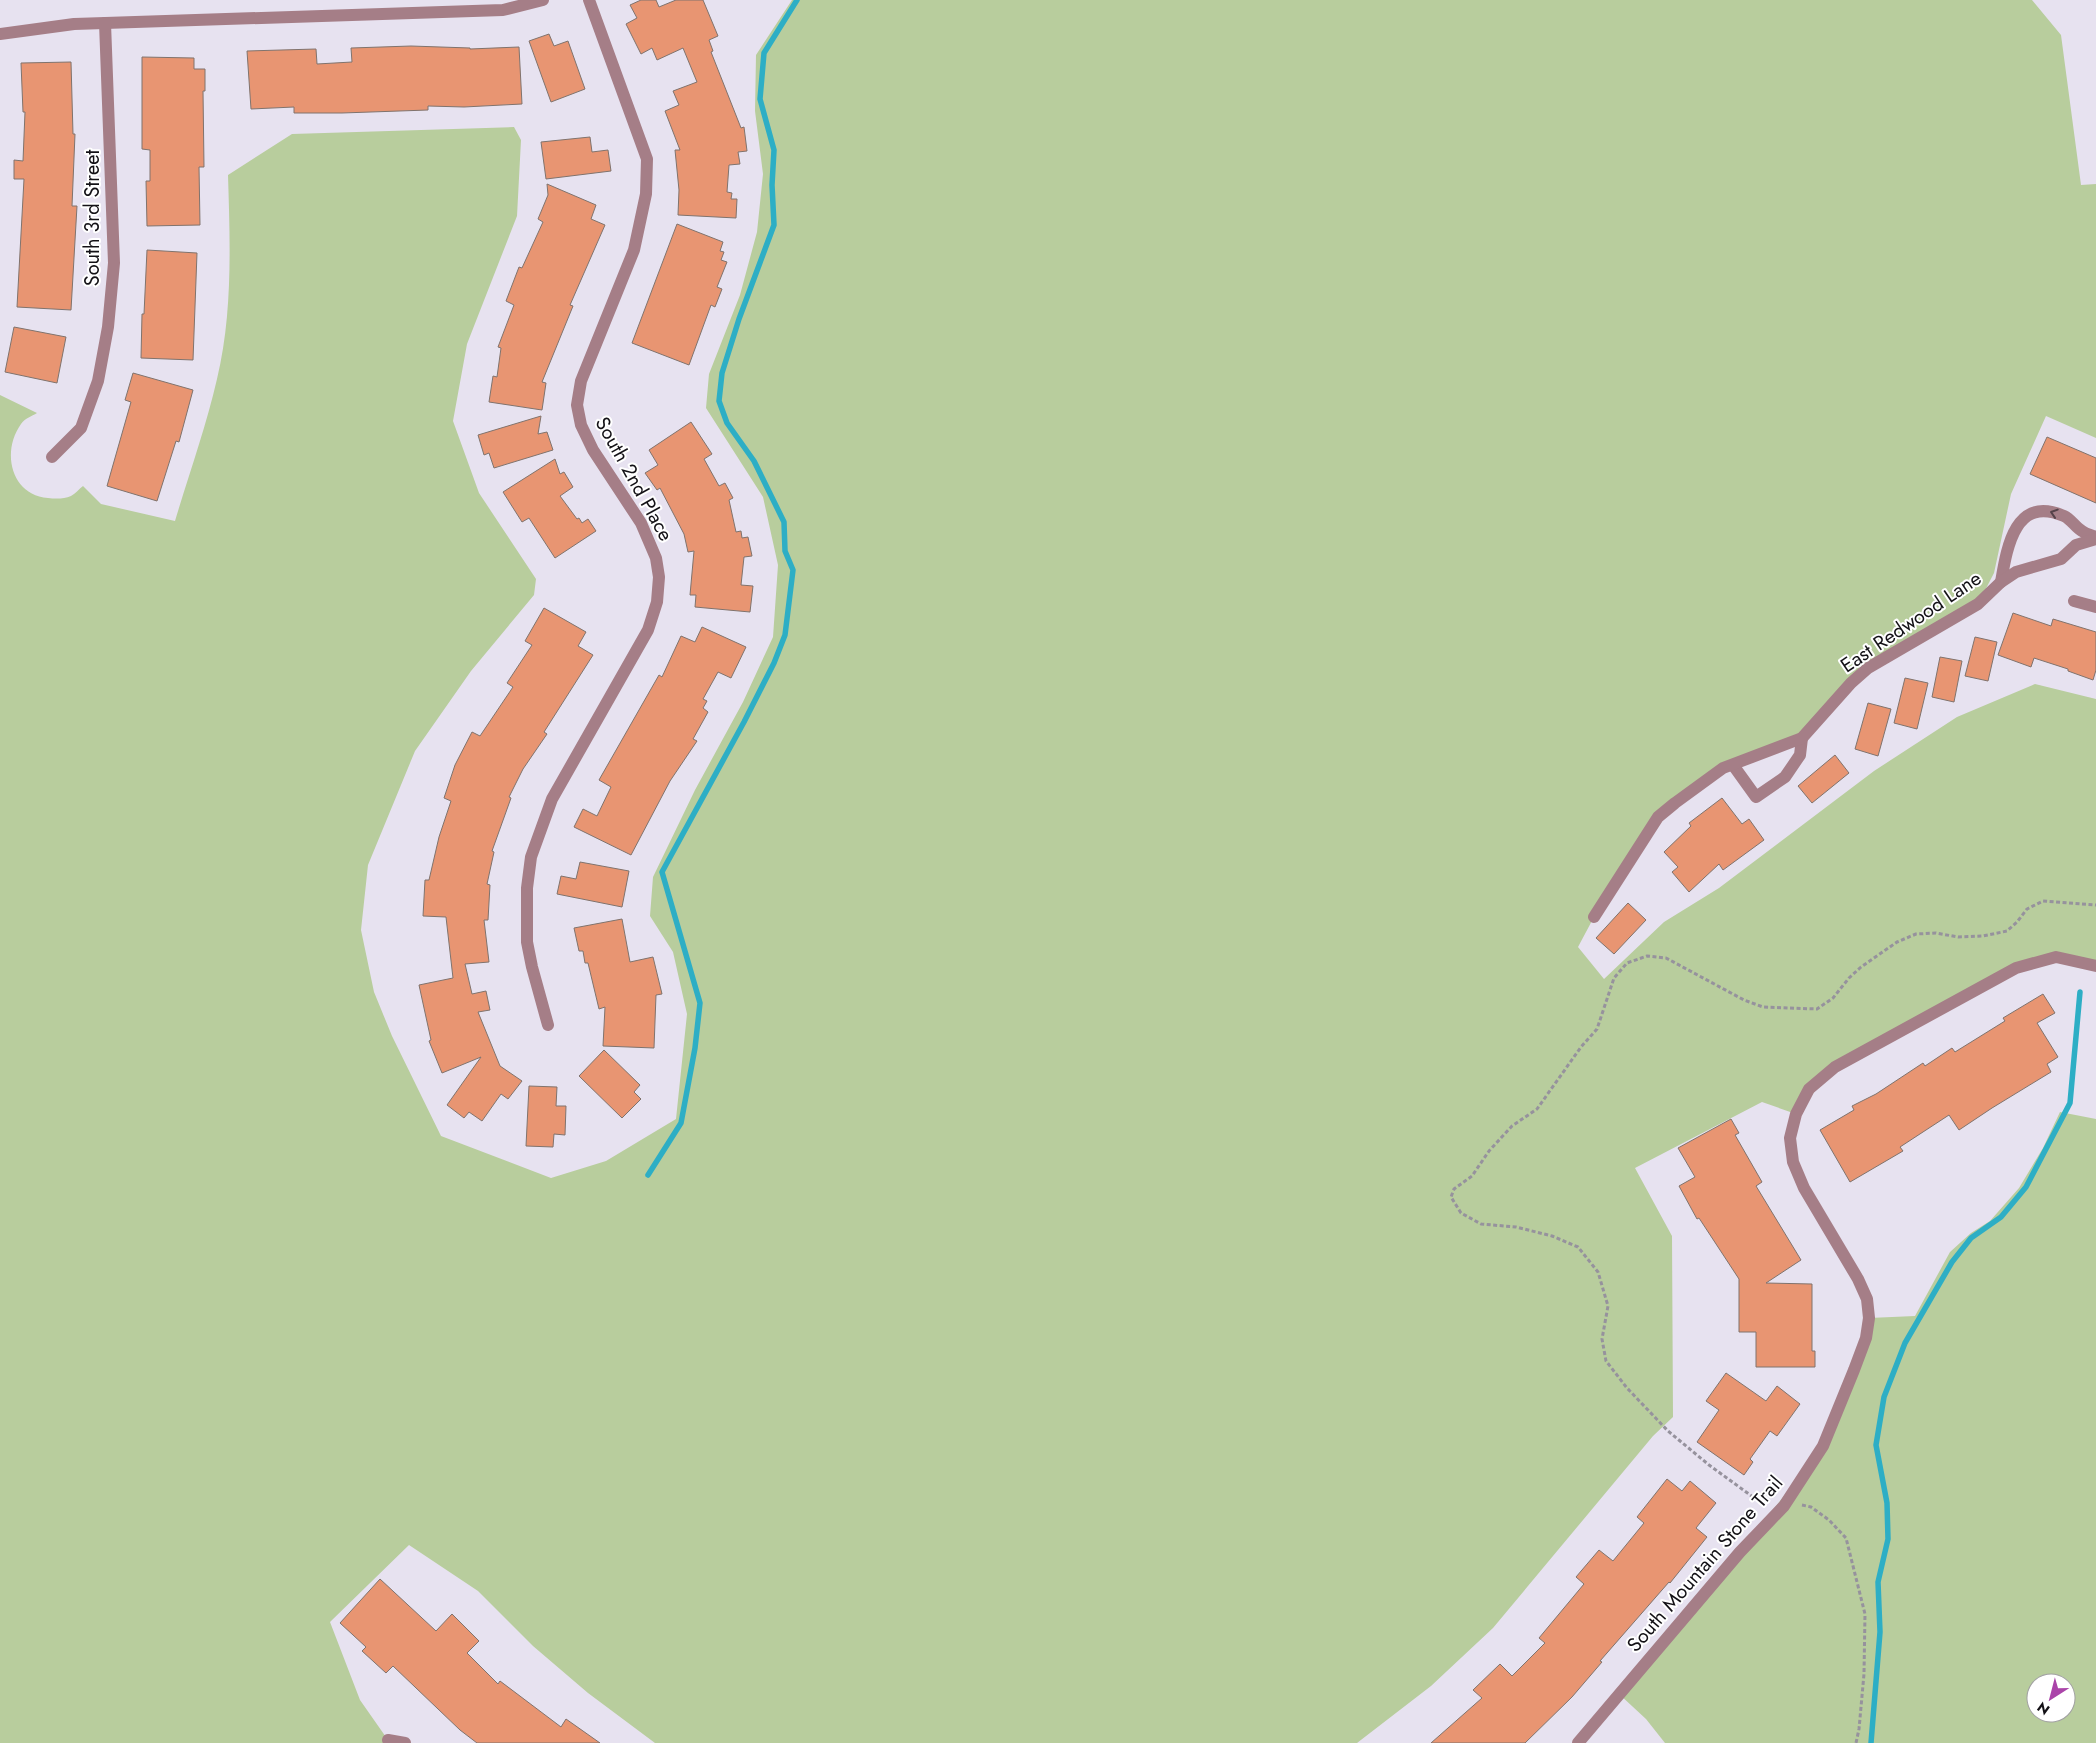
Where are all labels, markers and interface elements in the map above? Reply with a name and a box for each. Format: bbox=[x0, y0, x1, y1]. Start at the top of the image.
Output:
street label: South 3rd Street bbox=[78, 150, 107, 286]
street label: South 2nd Place bbox=[588, 412, 680, 546]
one-way arrow bbox=[2051, 509, 2059, 519]
street label: East Redwood Lane bbox=[1835, 564, 1987, 680]
street label: South Mountain Stone Trail bbox=[1620, 1469, 1790, 1659]
north arrow bbox=[2026, 1673, 2076, 1723]
text: N bbox=[2033, 1697, 2054, 1720]

